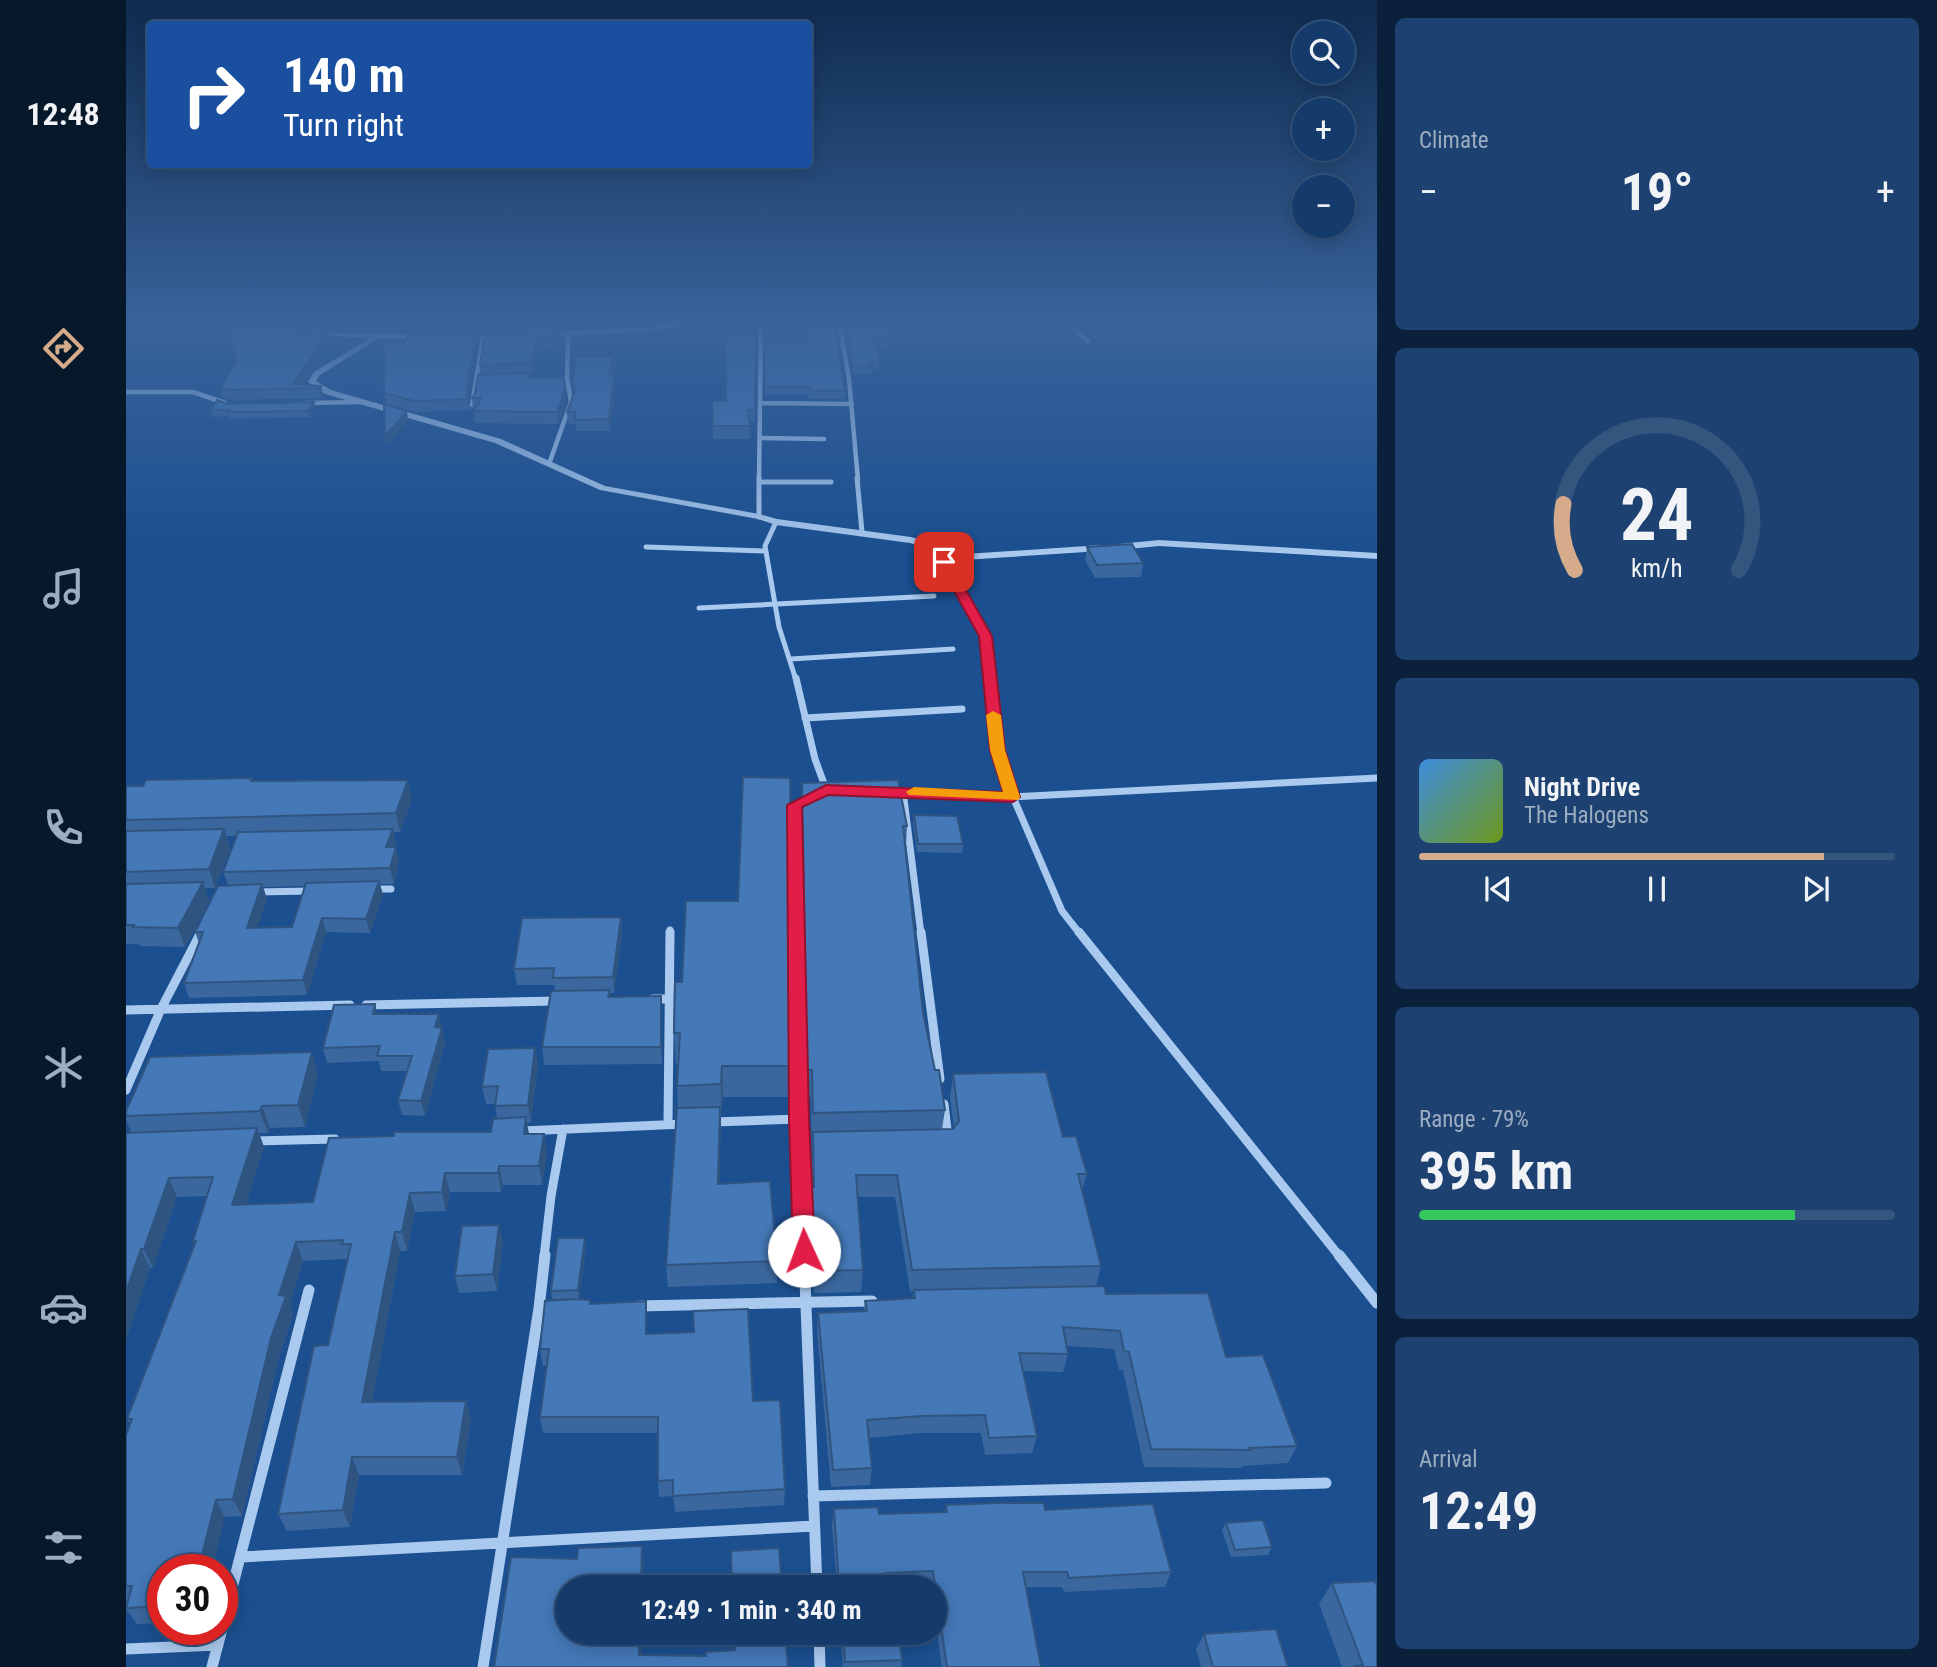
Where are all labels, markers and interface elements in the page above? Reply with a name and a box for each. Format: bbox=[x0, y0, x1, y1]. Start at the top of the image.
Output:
map controls bbox=[1292, 21, 1355, 238]
button: search bbox=[1292, 21, 1355, 84]
text: 140 m bbox=[283, 47, 405, 104]
icon: right bbox=[168, 49, 259, 140]
text: 12:48 bbox=[26, 95, 100, 133]
button: + bbox=[1292, 98, 1355, 161]
text: Turn right bbox=[283, 106, 404, 144]
text: Climate bbox=[1419, 127, 1489, 154]
text: 19° bbox=[1621, 162, 1693, 223]
text: − bbox=[1419, 170, 1438, 214]
text: + bbox=[1876, 170, 1895, 214]
button: − bbox=[1292, 175, 1355, 238]
icon: directions bbox=[39, 324, 88, 373]
text: 24 bbox=[1620, 472, 1694, 558]
pin bbox=[914, 532, 974, 592]
icon: arrive bbox=[925, 543, 963, 581]
text: km/h bbox=[1631, 553, 1683, 582]
icon: music bbox=[39, 564, 88, 613]
text: Night Drive bbox=[1524, 772, 1640, 802]
text: The Halogens bbox=[1524, 802, 1649, 829]
icon: phone bbox=[39, 803, 88, 852]
icon: previous bbox=[1479, 870, 1517, 908]
icon: pause bbox=[1638, 870, 1676, 908]
icon: next bbox=[1797, 870, 1835, 908]
icon: climate bbox=[39, 1043, 88, 1092]
text: Range · 79% bbox=[1419, 1106, 1529, 1133]
text: 395 km bbox=[1419, 1141, 1573, 1202]
position arrow bbox=[767, 1214, 841, 1288]
icon: car bbox=[39, 1283, 88, 1332]
text: Arrival bbox=[1419, 1446, 1478, 1473]
text: 12:49 bbox=[1419, 1481, 1538, 1542]
icon: filters bbox=[39, 1523, 88, 1572]
speed limit sign: 30 bbox=[147, 1554, 238, 1645]
text: 12:49 · 1 min · 340 m bbox=[641, 1595, 861, 1625]

